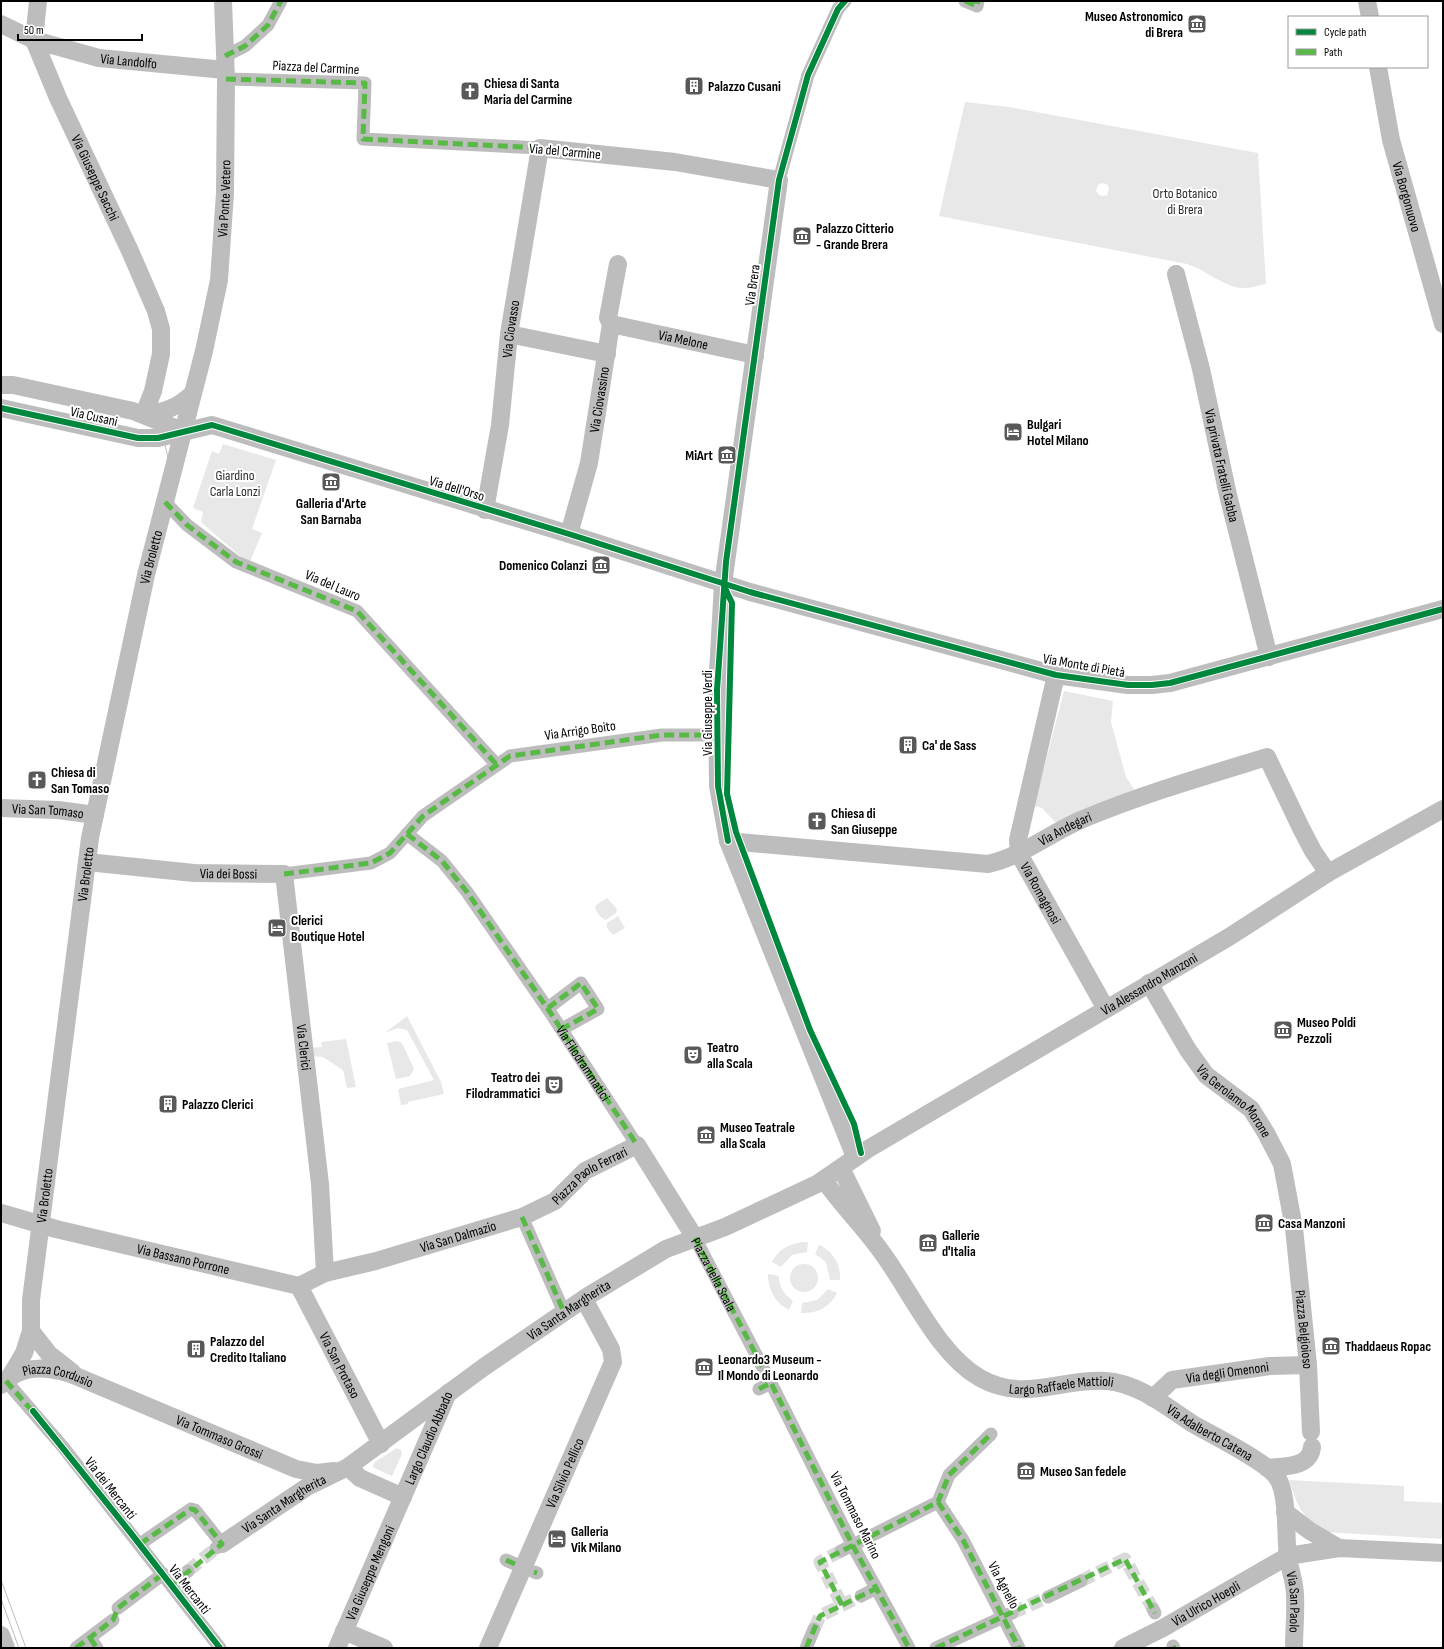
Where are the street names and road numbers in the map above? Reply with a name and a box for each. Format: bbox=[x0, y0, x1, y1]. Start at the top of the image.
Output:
street label: Via Landolfo bbox=[100, 50, 158, 73]
street label: Piazza del Carmine bbox=[272, 57, 360, 78]
street label: Via Giuseppe Sacchi bbox=[67, 132, 123, 224]
street label: Via del Carmine bbox=[528, 140, 602, 163]
street label: Via Ponte Vetero bbox=[214, 160, 234, 238]
street label: Via Borgonuovo bbox=[1389, 160, 1425, 234]
street label: Via Brera bbox=[741, 263, 764, 307]
street label: Via Ciovasso bbox=[499, 299, 524, 359]
street label: Via Melone bbox=[657, 326, 710, 354]
street label: Via Ciovassino bbox=[586, 365, 613, 434]
street label: Via Cusani bbox=[69, 403, 119, 430]
street label: Via privata Fratelli Gabba bbox=[1201, 407, 1243, 524]
street label: Via dell'Orso bbox=[427, 472, 487, 505]
street label: Via Broletto bbox=[136, 528, 166, 586]
street label: Via del Lauro bbox=[302, 566, 363, 605]
street label: Via Monte di Pietà bbox=[1042, 650, 1126, 681]
street label: Via Giuseppe Verdi bbox=[699, 670, 716, 756]
street label: Via Arrigo Boito bbox=[543, 717, 617, 744]
street label: Via San Tomaso bbox=[12, 800, 85, 822]
street label: Via Andegari bbox=[1035, 808, 1094, 850]
street label: Via Broletto bbox=[74, 846, 98, 903]
street label: Via Romagnosi bbox=[1016, 859, 1064, 927]
street label: Via dei Bossi bbox=[200, 865, 257, 883]
street label: Via Alessandro Manzoni bbox=[1098, 950, 1201, 1019]
street label: Via Filodrammatici bbox=[552, 1022, 614, 1104]
street label: Via Clerici bbox=[293, 1023, 315, 1071]
street label: Via Gerolamo Morone bbox=[1192, 1061, 1275, 1140]
street label: Piazza Paolo Ferrari bbox=[548, 1143, 630, 1208]
street label: Via Broletto bbox=[33, 1167, 57, 1224]
street label: Via San Dalmazio bbox=[418, 1217, 499, 1256]
street label: Piazza della Scala bbox=[687, 1235, 740, 1314]
street label: Via Bassano Porrone bbox=[135, 1240, 231, 1278]
street label: Via Santa Margherita bbox=[524, 1276, 614, 1344]
street label: Piazza Belgioioso bbox=[1291, 1289, 1316, 1370]
street label: Via San Protaso bbox=[315, 1329, 364, 1401]
street label: Via degli Omenoni bbox=[1185, 1358, 1270, 1387]
street label: Piazza Cordusio bbox=[20, 1361, 96, 1392]
street label: Largo Raffaele Mattioli bbox=[1008, 1373, 1115, 1398]
street label: Largo Claudio Abbado bbox=[401, 1389, 457, 1487]
street label: Via Adalberto Catena bbox=[1163, 1401, 1256, 1465]
street label: Via Tommaso Grossi bbox=[173, 1411, 265, 1463]
street label: Via Silvio Pellico bbox=[542, 1435, 588, 1511]
street label: Via dei Mercanti bbox=[81, 1454, 140, 1523]
street label: Via Tommaso Marino bbox=[826, 1469, 885, 1562]
street label: Via Santa Margherita bbox=[239, 1471, 329, 1537]
street label: Via Giuseppe Mengoni bbox=[342, 1523, 398, 1623]
street label: Via Agnello bbox=[984, 1559, 1023, 1612]
street label: Via Mercanti bbox=[165, 1561, 214, 1617]
street label: Via San Paolo bbox=[1282, 1570, 1303, 1633]
street label: Via Ulrico Hoepli bbox=[1169, 1577, 1243, 1630]

